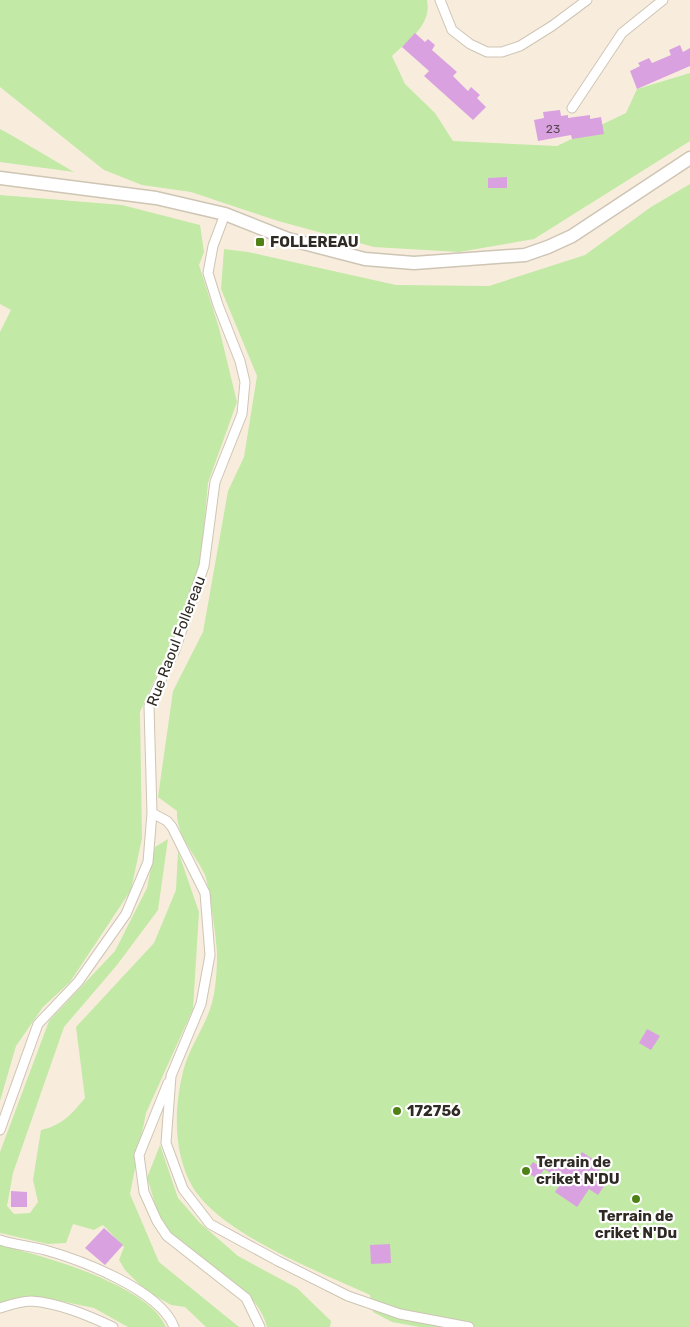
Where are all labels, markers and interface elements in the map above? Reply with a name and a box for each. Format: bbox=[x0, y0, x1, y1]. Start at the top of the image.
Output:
house number: 23 bbox=[546, 122, 560, 136]
place label: FOLLEREAU bbox=[270, 233, 359, 251]
marker: FOLLEREAU bbox=[254, 236, 266, 248]
street label: Rue Raoul Follereau bbox=[143, 573, 209, 709]
place label: 172756 bbox=[407, 1102, 461, 1120]
marker: 172756 bbox=[391, 1105, 403, 1117]
place label: Terrain de criket N'DU bbox=[536, 1153, 620, 1188]
marker: Terrain de criket N'DU bbox=[520, 1165, 532, 1177]
marker: Terrain de criket N'Du bbox=[630, 1193, 642, 1205]
place label: Terrain de criket N'Du bbox=[595, 1207, 677, 1242]

